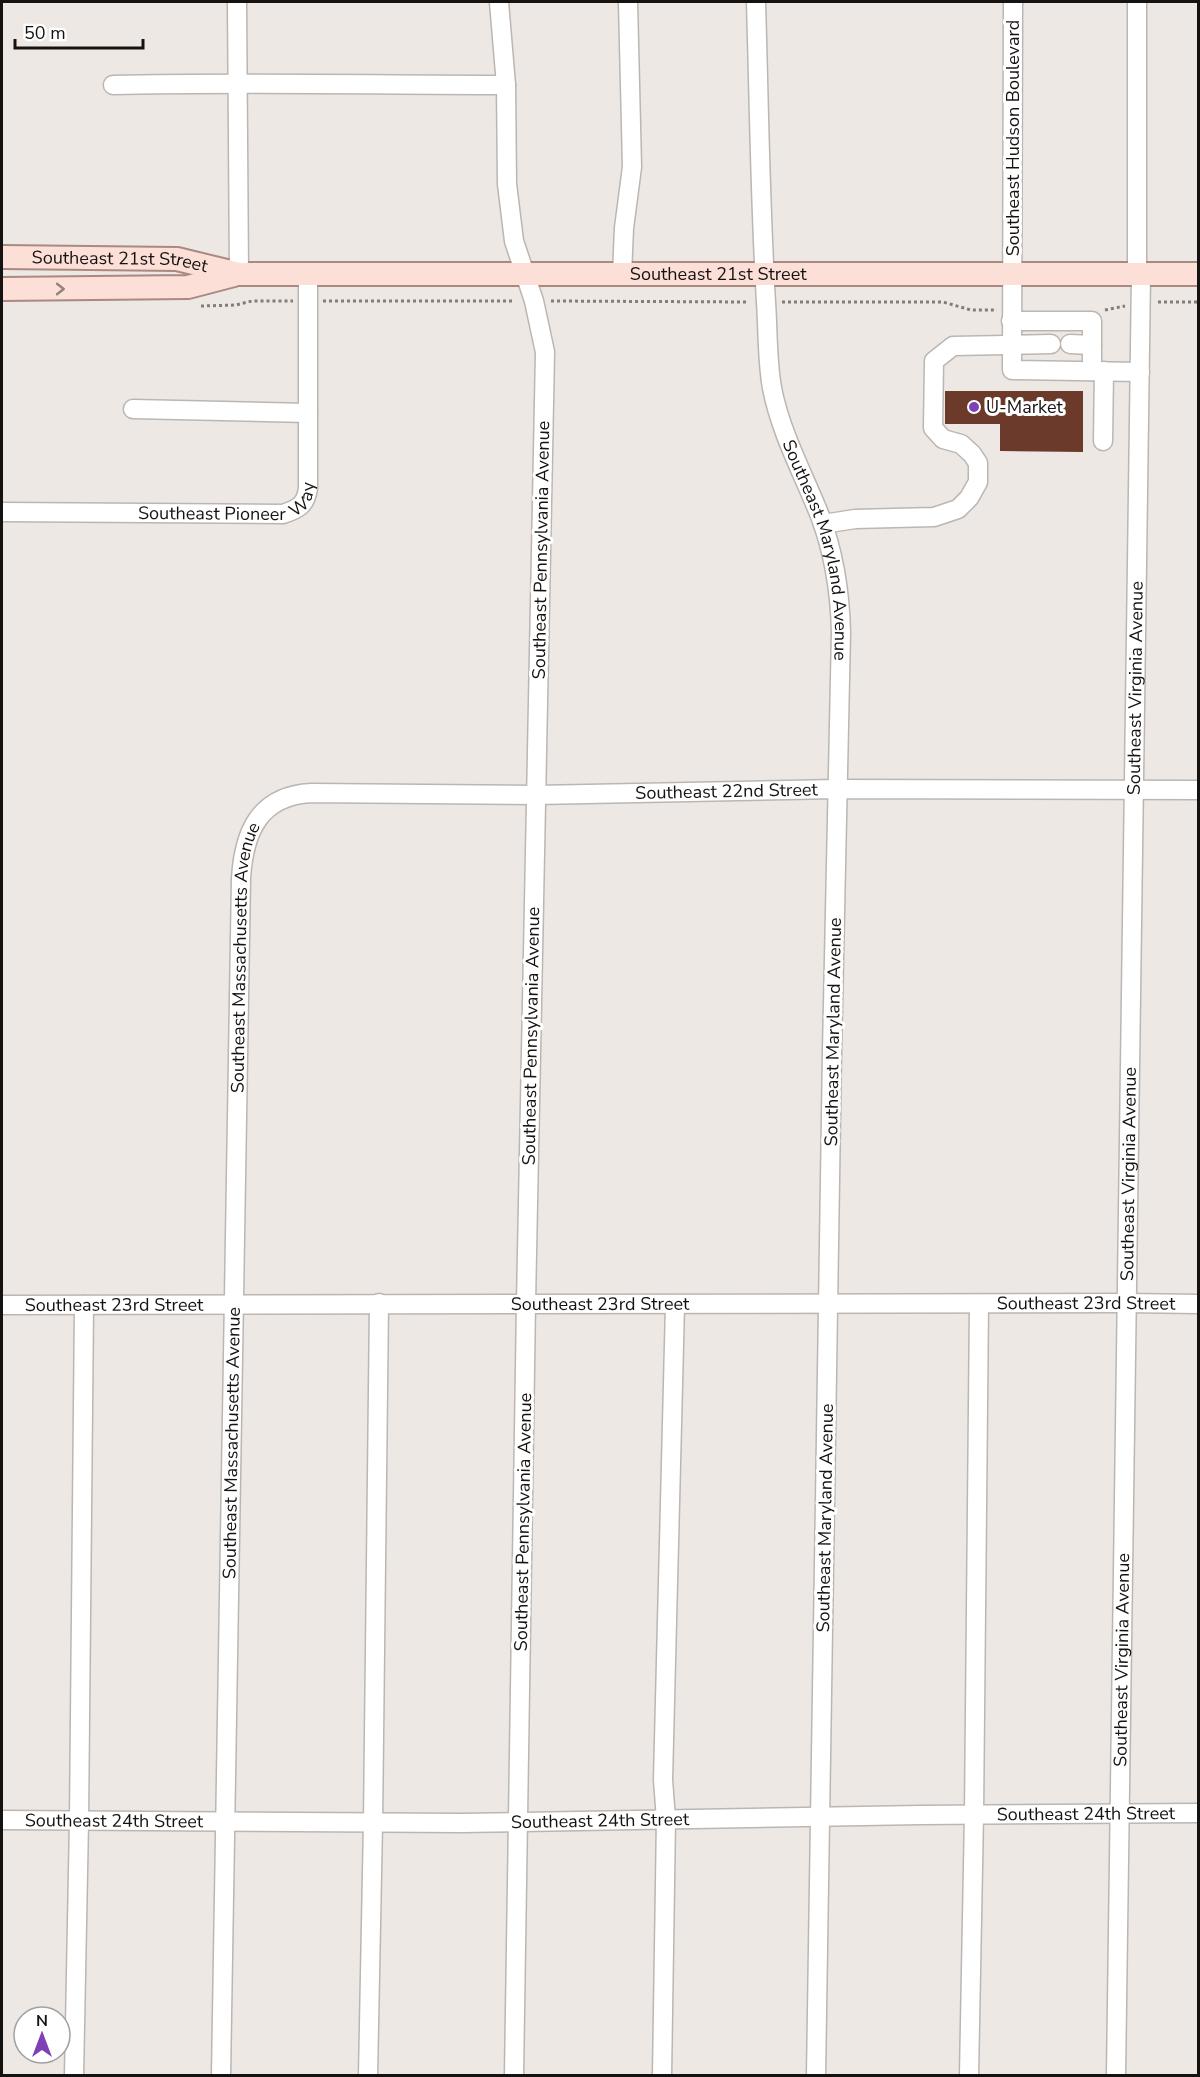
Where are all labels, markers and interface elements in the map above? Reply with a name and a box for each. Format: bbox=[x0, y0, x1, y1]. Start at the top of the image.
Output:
scale bar bbox=[15, 12, 142, 50]
street label: Southeast Hudson Boulevard bbox=[1001, 20, 1025, 256]
text: 50 m bbox=[24, 21, 66, 45]
street label: Southeast 21st Street bbox=[31, 245, 211, 278]
street label: Southeast 21st Street bbox=[630, 262, 807, 286]
one-way arrow bbox=[55, 283, 64, 295]
place label: U-Market bbox=[986, 395, 1063, 419]
marker: U-Market bbox=[967, 400, 981, 414]
street label: Southeast Pennsylvania Avenue bbox=[527, 420, 555, 680]
street label: Southeast Maryland Avenue bbox=[777, 436, 853, 661]
street label: Southeast Pioneer Way bbox=[138, 481, 320, 526]
street label: Southeast Virginia Avenue bbox=[1122, 581, 1149, 795]
street label: Southeast 22nd Street bbox=[635, 777, 819, 805]
street label: Southeast Massachusetts Avenue bbox=[225, 818, 266, 1093]
street label: Southeast Pennsylvania Avenue bbox=[517, 906, 545, 1166]
street label: Southeast Maryland Avenue bbox=[819, 917, 847, 1147]
street label: Southeast Virginia Avenue bbox=[1115, 1067, 1142, 1281]
street label: Southeast 23rd Street bbox=[997, 1291, 1176, 1316]
street label: Southeast 23rd Street bbox=[511, 1292, 690, 1316]
street label: Southeast 23rd Street bbox=[25, 1293, 204, 1317]
street label: Southeast Massachusetts Avenue bbox=[217, 1307, 246, 1579]
street label: Southeast Pennsylvania Avenue bbox=[509, 1392, 537, 1652]
street label: Southeast Maryland Avenue bbox=[811, 1403, 839, 1633]
street label: Southeast Virginia Avenue bbox=[1108, 1553, 1135, 1767]
street label: Southeast 24th Street bbox=[997, 1801, 1176, 1826]
street label: Southeast 24th Street bbox=[511, 1807, 690, 1834]
street label: Southeast 24th Street bbox=[25, 1808, 204, 1833]
north arrow bbox=[12, 2005, 72, 2065]
text: N bbox=[36, 2010, 48, 2032]

